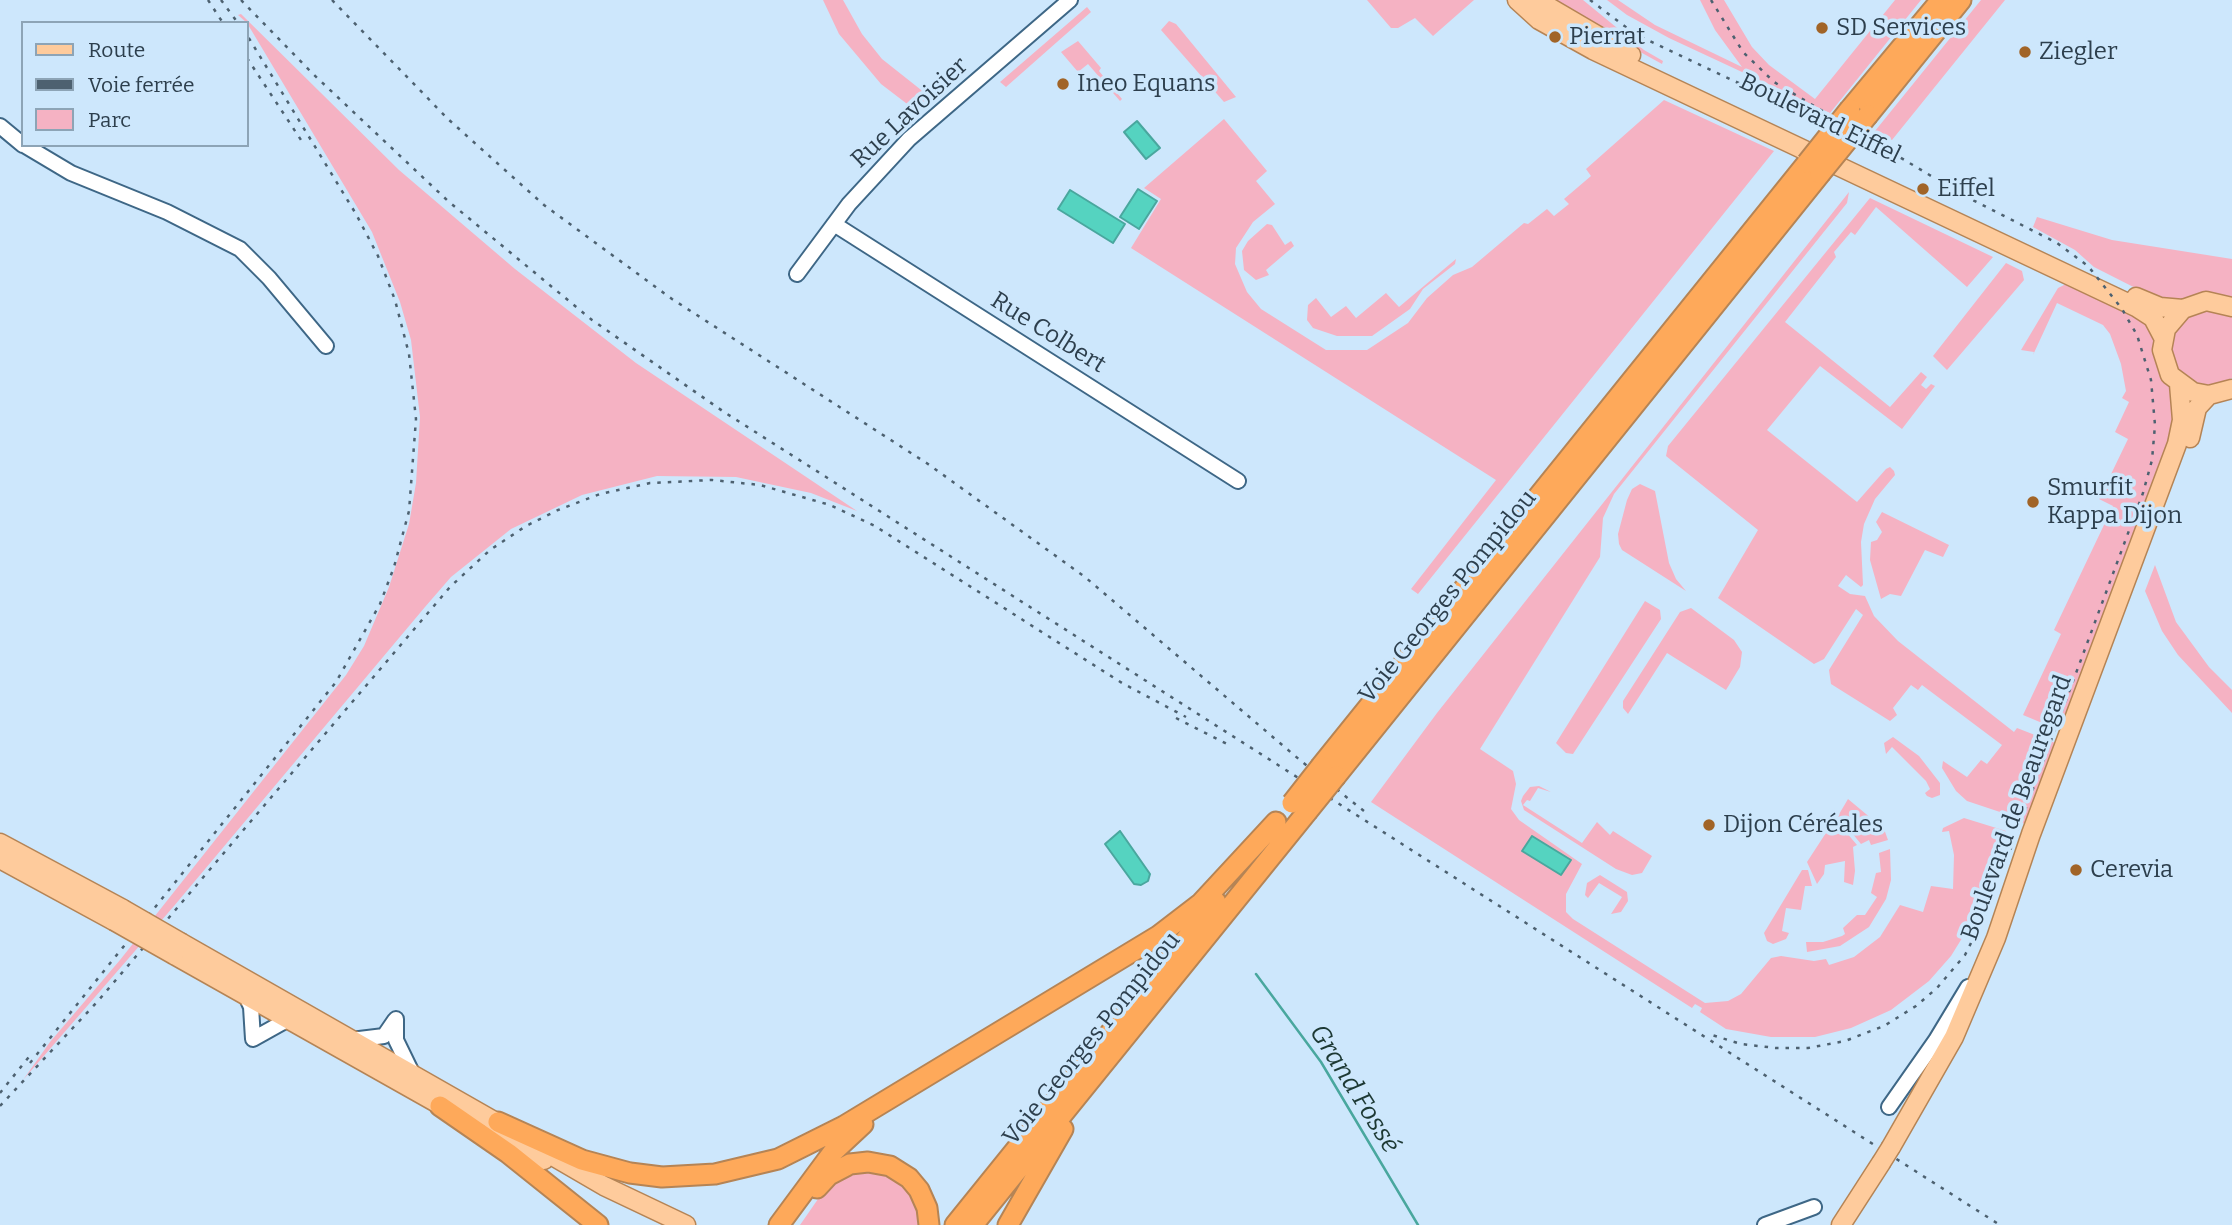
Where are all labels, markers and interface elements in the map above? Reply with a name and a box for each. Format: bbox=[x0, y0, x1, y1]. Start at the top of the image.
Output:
place label: SD Services bbox=[1836, 14, 1966, 42]
marker: SD Services bbox=[1814, 20, 1830, 36]
legend bbox=[21, 21, 248, 147]
place label: Pierrat bbox=[1569, 23, 1645, 51]
marker: Pierrat bbox=[1547, 29, 1563, 45]
text: Route bbox=[88, 37, 145, 63]
place label: Ziegler bbox=[2039, 38, 2118, 66]
marker: Ziegler bbox=[2017, 44, 2033, 60]
street label: Rue Lavoisier bbox=[846, 52, 974, 174]
street label: Boulevard Eiffel bbox=[1735, 68, 1905, 170]
place label: Ineo Equans bbox=[1077, 70, 1215, 98]
text: Voie ferrée bbox=[88, 72, 194, 98]
marker: Ineo Equans bbox=[1055, 76, 1071, 92]
text: Parc bbox=[88, 107, 131, 133]
place label: Eiffel bbox=[1937, 175, 1995, 203]
marker: Eiffel bbox=[1915, 181, 1931, 197]
street label: Rue Colbert bbox=[985, 286, 1111, 380]
place label: Smurfit Kappa Dijon bbox=[2047, 474, 2182, 530]
street label: Voie Georges Pompidou bbox=[1353, 485, 1543, 709]
marker: Smurfit Kappa Dijon bbox=[2025, 494, 2041, 510]
street label: Boulevard de Beauregard bbox=[1956, 671, 2078, 945]
place label: Dijon Céréales bbox=[1723, 811, 1883, 839]
marker: Dijon Céréales bbox=[1701, 817, 1717, 833]
place label: Cerevia bbox=[2090, 856, 2173, 884]
marker: Cerevia bbox=[2068, 862, 2084, 878]
street label: Voie Georges Pompidou bbox=[997, 927, 1187, 1151]
water label: Grand Fossé bbox=[1302, 1019, 1406, 1159]

